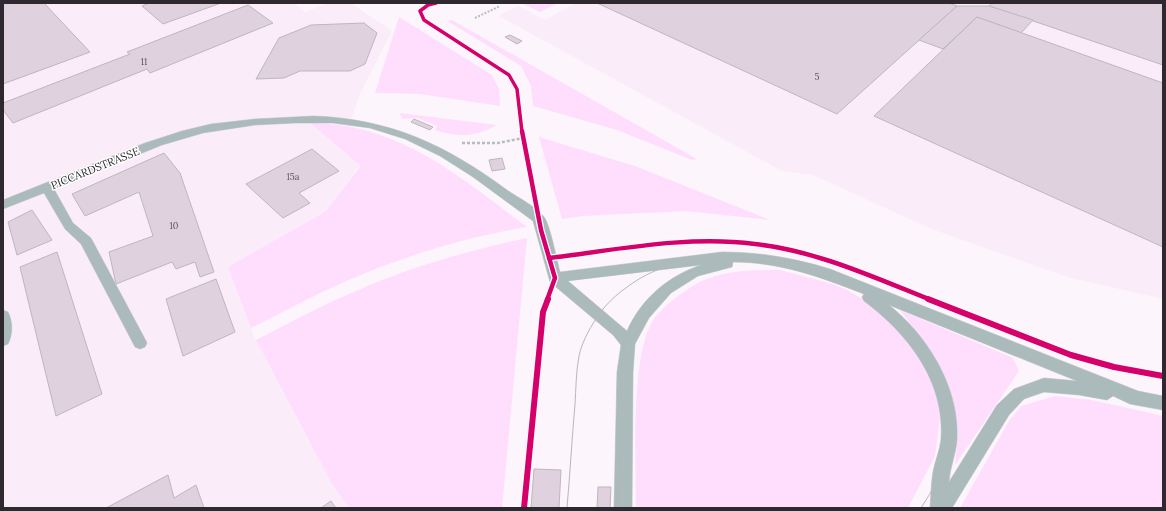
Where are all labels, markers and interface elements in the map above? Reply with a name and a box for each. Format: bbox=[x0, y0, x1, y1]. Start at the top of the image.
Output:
house number: 11 bbox=[141, 56, 147, 67]
house number: 5 bbox=[815, 71, 820, 82]
street label: PICCARDSTRASSE bbox=[49, 144, 142, 192]
house number: 15a bbox=[287, 171, 300, 182]
house number: 10 bbox=[170, 220, 179, 231]

